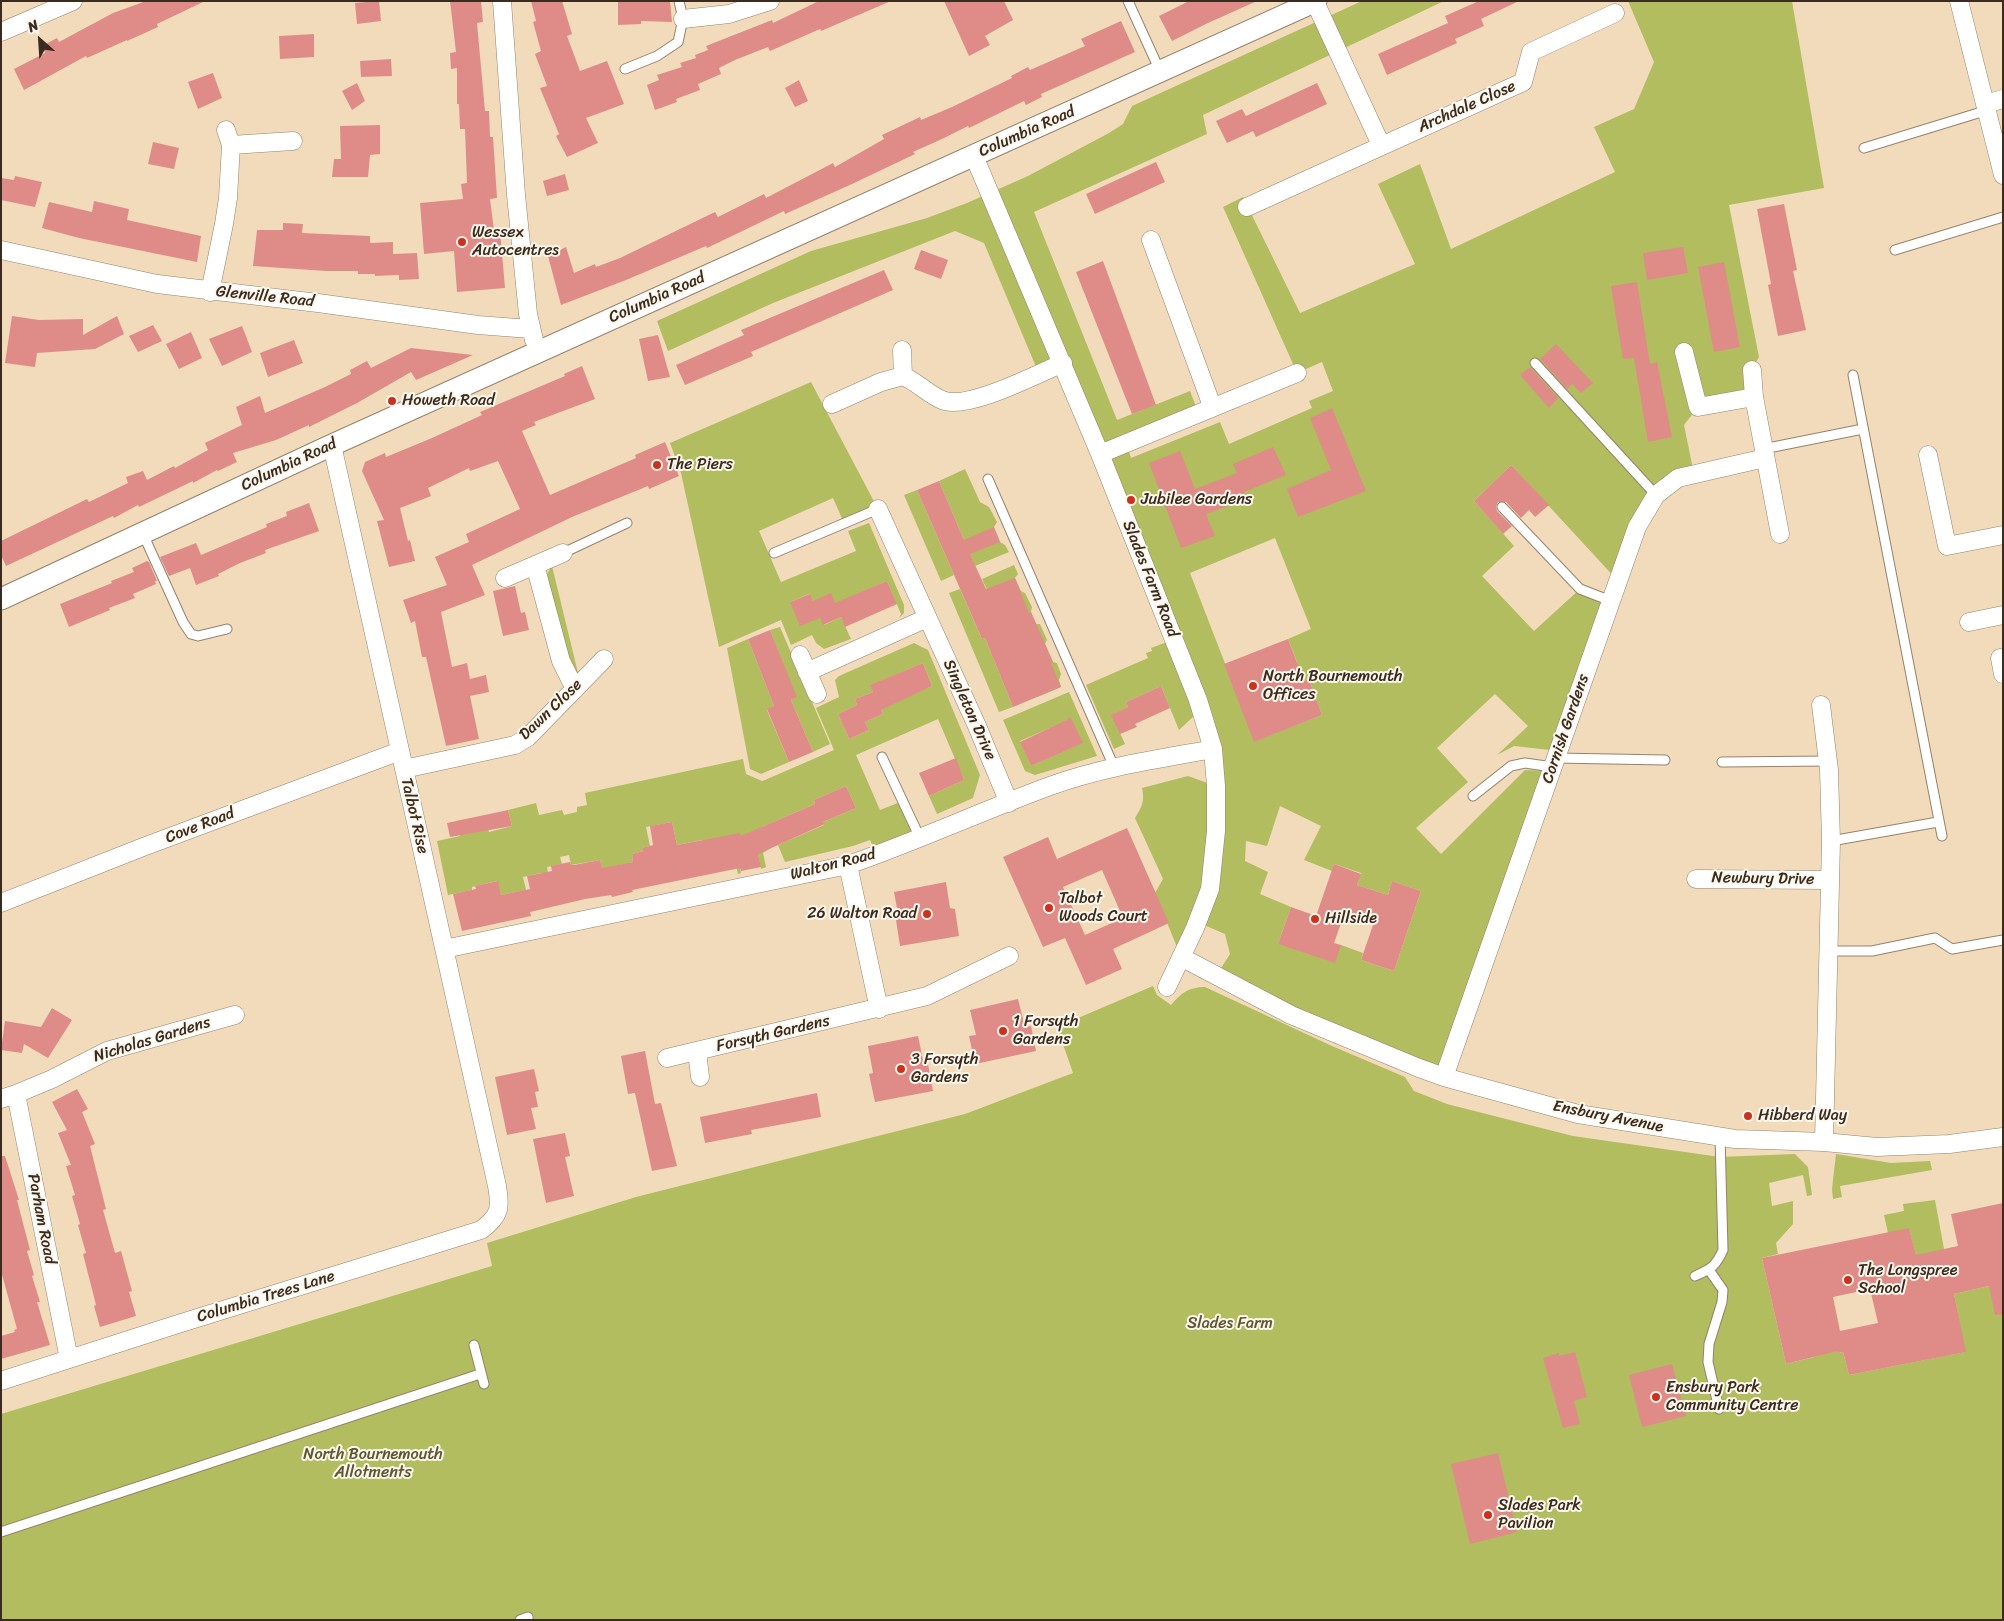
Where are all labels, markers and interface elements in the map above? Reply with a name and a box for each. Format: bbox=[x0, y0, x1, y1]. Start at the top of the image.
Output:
text: N bbox=[23, 13, 43, 39]
north arrow bbox=[15, 15, 65, 65]
street label: Archdale Close bbox=[1415, 77, 1519, 137]
street label: Columbia Road bbox=[976, 102, 1078, 162]
place label: Wessex Autocentres bbox=[472, 223, 559, 261]
marker: Wessex Autocentres bbox=[456, 236, 468, 248]
street label: Columbia Road bbox=[606, 268, 708, 328]
street label: Glenville Road bbox=[215, 282, 315, 312]
place label: Howeth Road bbox=[402, 391, 495, 411]
marker: Howeth Road bbox=[386, 395, 398, 407]
street label: Columbia Road bbox=[238, 435, 340, 495]
place label: The Piers bbox=[667, 455, 733, 475]
marker: The Piers bbox=[651, 459, 663, 471]
place label: Jubilee Gardens bbox=[1141, 490, 1252, 510]
marker: Jubilee Gardens bbox=[1125, 494, 1137, 506]
street label: Slades Farm Road bbox=[1118, 518, 1182, 640]
street label: Singleton Drive bbox=[938, 657, 1000, 763]
place label: North Bournemouth Offices bbox=[1263, 667, 1402, 705]
street label: Cornish Gardens bbox=[1538, 672, 1594, 786]
street label: Dawn Close bbox=[516, 675, 586, 745]
marker: North Bournemouth Offices bbox=[1247, 680, 1259, 692]
street label: Talbot Rise bbox=[396, 776, 432, 856]
street label: Cove Road bbox=[163, 804, 237, 848]
street label: Walton Road bbox=[788, 845, 878, 885]
street label: Newbury Drive bbox=[1711, 869, 1815, 889]
place label: Talbot Woods Court bbox=[1059, 889, 1148, 927]
marker: Talbot Woods Court bbox=[1043, 902, 1055, 914]
place label: 26 Walton Road bbox=[807, 904, 917, 924]
marker: 26 Walton Road bbox=[921, 908, 933, 920]
place label: Hillside bbox=[1325, 909, 1377, 929]
marker: Hillside bbox=[1309, 913, 1321, 925]
street label: Forsyth Gardens bbox=[714, 1012, 832, 1056]
place label: 1 Forsyth Gardens bbox=[1013, 1012, 1078, 1050]
street label: Nicholas Gardens bbox=[91, 1013, 213, 1067]
marker: 1 Forsyth Gardens bbox=[997, 1025, 1009, 1037]
place label: 3 Forsyth Gardens bbox=[911, 1050, 978, 1088]
marker: 3 Forsyth Gardens bbox=[895, 1063, 907, 1075]
street label: Ensbury Avenue bbox=[1551, 1097, 1665, 1137]
place label: Hibberd Way bbox=[1758, 1106, 1847, 1126]
marker: Hibberd Way bbox=[1742, 1110, 1754, 1122]
street label: Parham Road bbox=[23, 1172, 59, 1266]
place label: The Longspree School bbox=[1858, 1261, 1957, 1299]
street label: Columbia Trees Lane bbox=[195, 1267, 337, 1327]
marker: The Longspree School bbox=[1842, 1274, 1854, 1286]
park label: Slades Farm bbox=[1187, 1314, 1273, 1334]
place label: Ensbury Park Community Centre bbox=[1666, 1378, 1798, 1416]
marker: Ensbury Park Community Centre bbox=[1650, 1391, 1662, 1403]
park label: North Bournemouth Allotments bbox=[303, 1445, 443, 1483]
place label: Slades Park Pavilion bbox=[1498, 1496, 1581, 1534]
marker: Slades Park Pavilion bbox=[1482, 1509, 1494, 1521]

